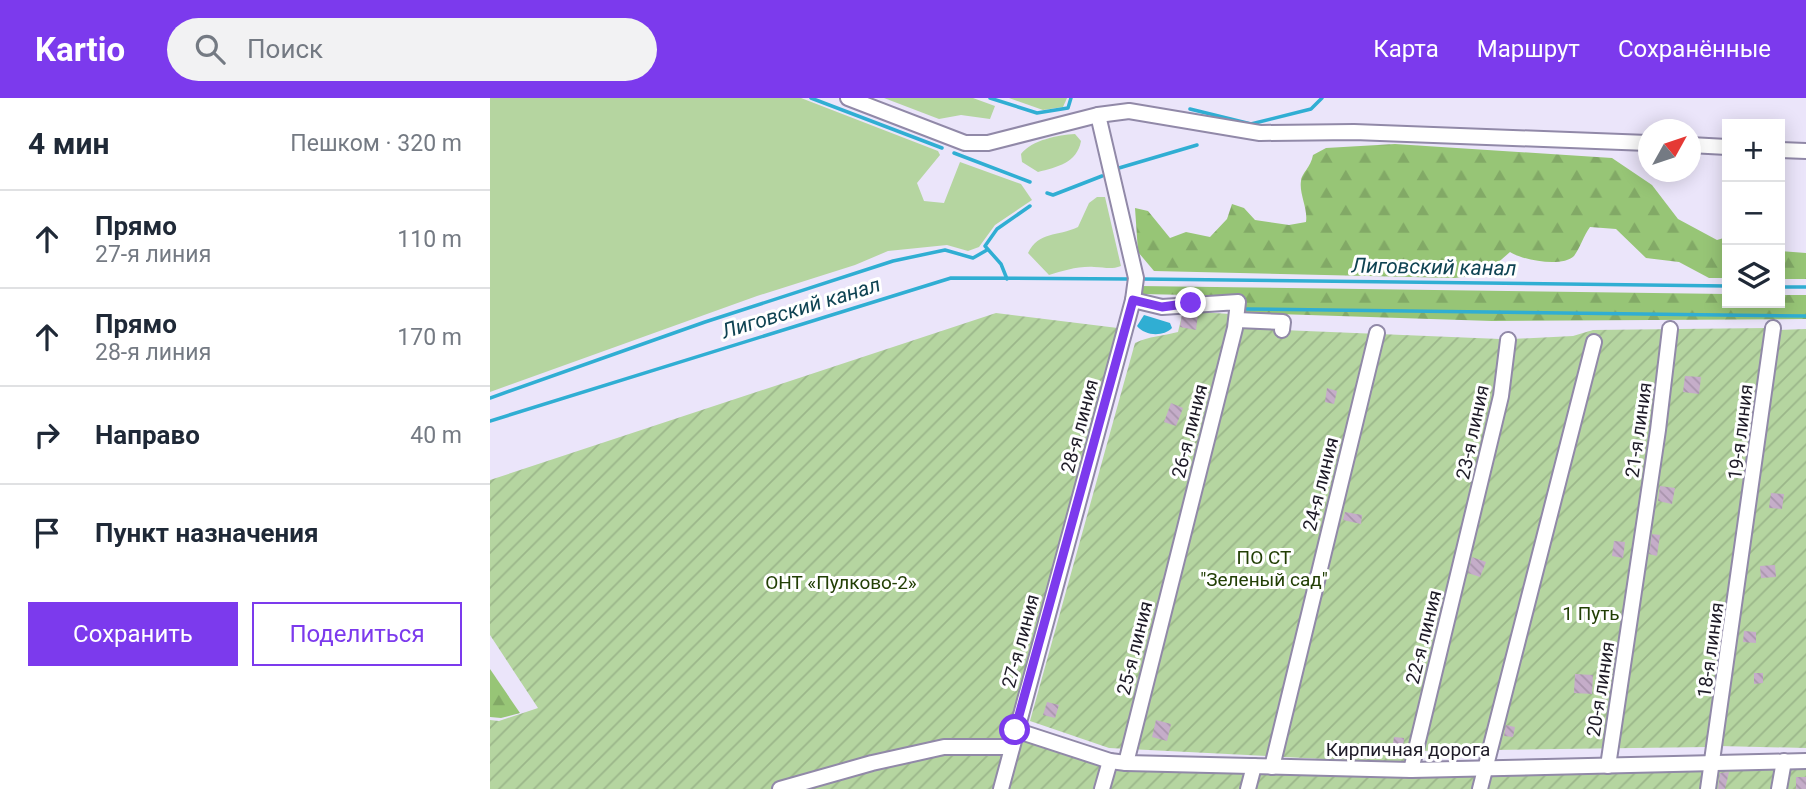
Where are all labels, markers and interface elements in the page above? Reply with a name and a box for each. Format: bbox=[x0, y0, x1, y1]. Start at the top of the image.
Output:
search box bbox=[167, 18, 657, 81]
text: Kartio bbox=[35, 30, 125, 69]
icon: search bbox=[191, 30, 229, 68]
text: Поиск bbox=[247, 34, 323, 64]
text: Карта bbox=[1373, 35, 1439, 63]
text: Маршрут bbox=[1477, 35, 1580, 63]
text: Сохранённые bbox=[1618, 35, 1771, 63]
north arrow bbox=[1638, 119, 1701, 182]
map controls bbox=[1722, 119, 1785, 308]
button: + bbox=[1722, 119, 1785, 182]
text: 4 мин bbox=[28, 126, 109, 161]
text: Пешком · 320 m bbox=[290, 130, 462, 157]
button: − bbox=[1722, 182, 1785, 245]
text: Прямо bbox=[95, 211, 177, 241]
icon: ahead bbox=[28, 220, 66, 258]
text: 110 m bbox=[397, 226, 462, 253]
text: 27-я линия bbox=[95, 241, 211, 268]
button: layers bbox=[1722, 245, 1785, 308]
water label: Лиговский канал bbox=[1350, 254, 1517, 280]
water label: Лиговский канал bbox=[718, 272, 884, 344]
route end bbox=[1175, 287, 1206, 318]
text: Прямо bbox=[95, 309, 177, 339]
icon: ahead bbox=[28, 318, 66, 356]
text: 170 m bbox=[397, 324, 462, 351]
text: 28-я линия bbox=[95, 339, 211, 366]
street label: 28-я линия bbox=[1056, 377, 1103, 476]
street label: 21-я линия bbox=[1620, 381, 1657, 479]
street label: 26-я линия bbox=[1167, 382, 1212, 481]
street label: 23-я линия bbox=[1451, 383, 1494, 481]
street label: 19-я линия bbox=[1723, 383, 1758, 481]
icon: right bbox=[28, 416, 66, 454]
text: Направо bbox=[95, 420, 200, 450]
text: 40 m bbox=[410, 422, 462, 449]
street label: 24-я линия bbox=[1298, 435, 1343, 534]
icon: arrive bbox=[28, 514, 66, 552]
text: Пункт назначения bbox=[95, 518, 319, 548]
park label: ПО СТ "Зеленый сад" bbox=[1200, 546, 1328, 591]
park label: ОНТ «Пулково-2» bbox=[765, 571, 917, 594]
street label: 22-я линия bbox=[1401, 588, 1446, 687]
street label: 27-я линия bbox=[997, 592, 1044, 691]
street label: 25-я линия bbox=[1112, 599, 1157, 698]
street label: 18-я линия bbox=[1692, 601, 1729, 699]
button: Сохранить bbox=[28, 602, 238, 666]
button: Поделиться bbox=[252, 602, 462, 666]
park label: 1 Путь bbox=[1562, 602, 1620, 625]
street label: 20-я линия bbox=[1582, 640, 1619, 738]
route start bbox=[999, 714, 1030, 745]
street label: Кирпичная дорога bbox=[1326, 738, 1490, 761]

